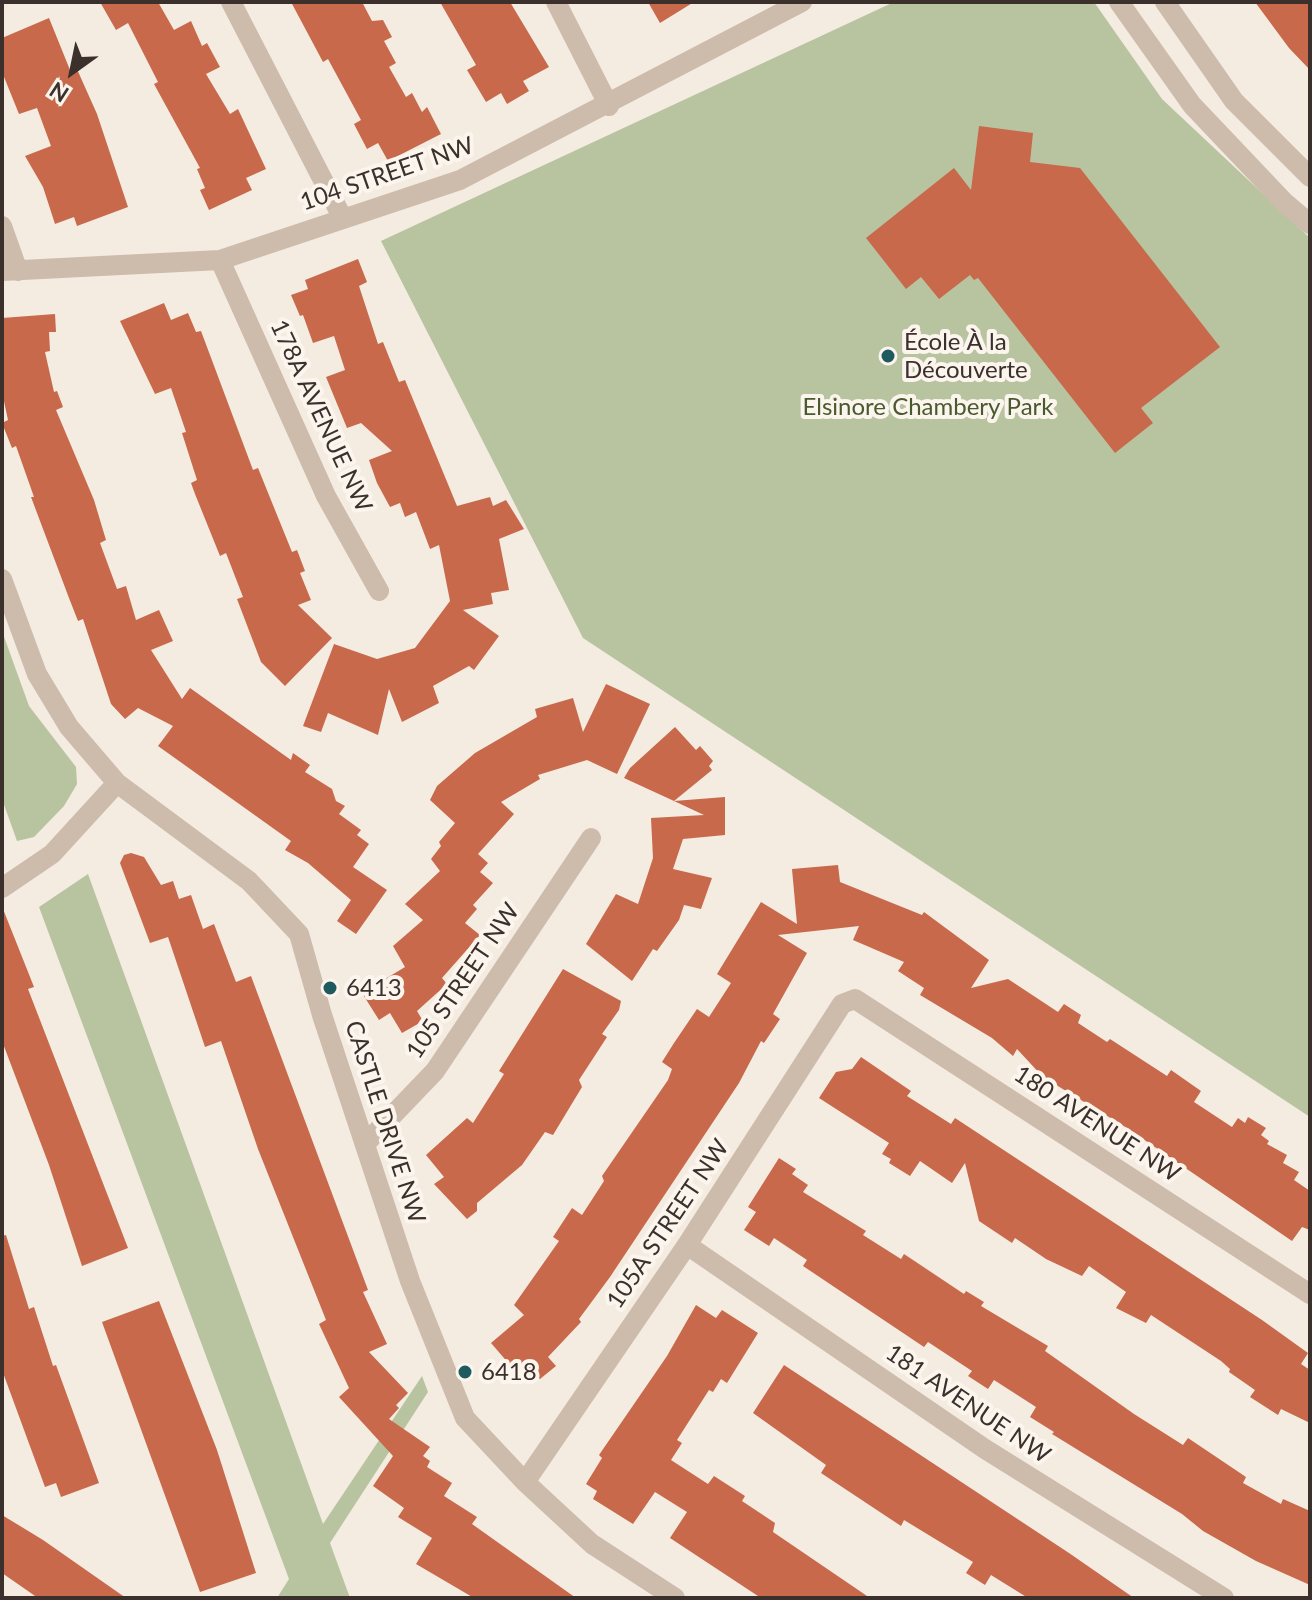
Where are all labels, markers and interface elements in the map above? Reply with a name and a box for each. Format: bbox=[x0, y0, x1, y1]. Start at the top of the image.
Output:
north arrow bbox=[32, 32, 112, 112]
text: N bbox=[44, 77, 73, 108]
street label: 104 STREET NW bbox=[297, 131, 477, 217]
street label: 178A AVENUE NW bbox=[264, 315, 378, 517]
place label: École À la Découverte bbox=[904, 328, 1028, 384]
marker: École À la Découverte bbox=[879, 347, 897, 365]
park label: Elsinore Chambery Park bbox=[803, 393, 1053, 421]
street label: 105 STREET NW bbox=[400, 898, 526, 1064]
place label: 6413 bbox=[346, 974, 402, 1002]
marker: 6413 bbox=[321, 979, 339, 997]
street label: CASTLE DRIVE NW bbox=[339, 1017, 431, 1227]
street label: 180 AVENUE NW bbox=[1009, 1060, 1185, 1188]
street label: 105A STREET NW bbox=[601, 1134, 735, 1314]
street label: 181 AVENUE NW bbox=[880, 1338, 1056, 1470]
place label: 6418 bbox=[481, 1358, 537, 1386]
marker: 6418 bbox=[456, 1363, 474, 1381]

